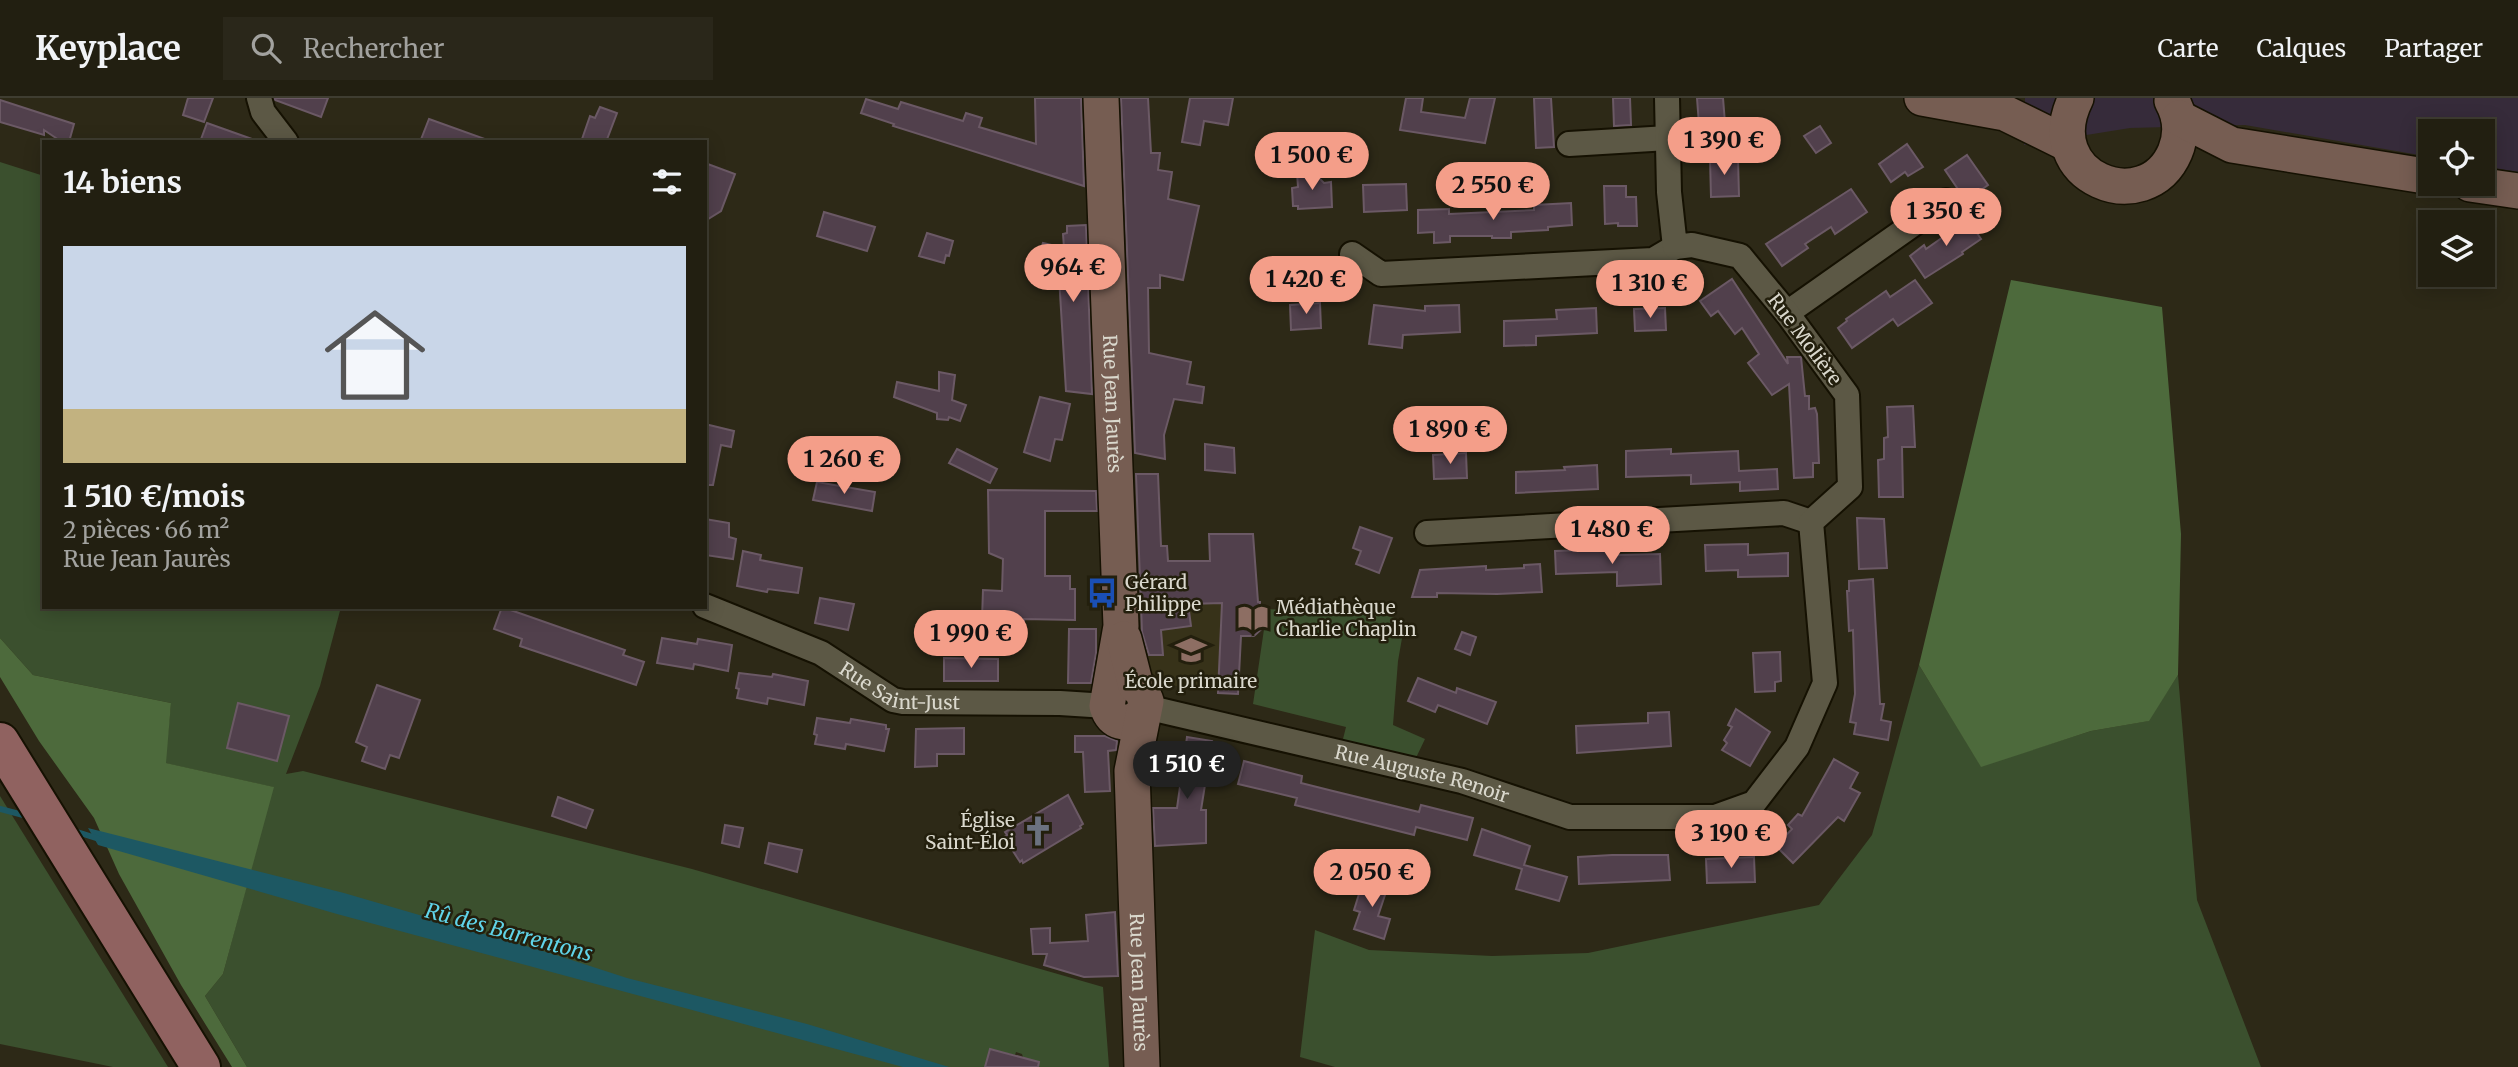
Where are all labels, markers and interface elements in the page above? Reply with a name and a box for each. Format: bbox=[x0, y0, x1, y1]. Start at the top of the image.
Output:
search box bbox=[223, 17, 713, 80]
text: Keyplace bbox=[35, 28, 181, 69]
icon: search bbox=[247, 29, 285, 67]
text: Rechercher bbox=[303, 32, 444, 65]
text: Carte bbox=[2157, 33, 2218, 64]
text: Calques bbox=[2256, 33, 2346, 64]
text: Partager bbox=[2384, 33, 2483, 64]
pin: 1 390 € bbox=[1659, 118, 1789, 177]
map controls bbox=[2418, 119, 2495, 287]
button: locate bbox=[2418, 119, 2495, 196]
text: 1 390 € bbox=[1684, 125, 1764, 154]
pin: 1 500 € bbox=[1247, 132, 1377, 192]
text: 1 500 € bbox=[1271, 140, 1353, 169]
pin: 2 550 € bbox=[1428, 162, 1558, 222]
text: 14 biens bbox=[63, 163, 182, 201]
icon: filters bbox=[648, 163, 686, 201]
text: 2 550 € bbox=[1452, 170, 1534, 199]
pin: 1 350 € bbox=[1881, 188, 2011, 248]
text: 1 350 € bbox=[1906, 196, 1986, 225]
button: layers bbox=[2418, 210, 2495, 287]
pin: 964 € bbox=[1024, 244, 1122, 304]
text: 964 € bbox=[1040, 252, 1106, 281]
pin: 1 420 € bbox=[1241, 256, 1371, 316]
pin: 1 310 € bbox=[1585, 260, 1715, 320]
text: 1 420 € bbox=[1266, 264, 1346, 293]
text: 1 310 € bbox=[1612, 268, 1688, 297]
street label: Rue Molière bbox=[1763, 288, 1847, 390]
icon: home bbox=[312, 292, 438, 418]
street label: Rue Jean Jaurès bbox=[1098, 334, 1127, 474]
pin: 1 890 € bbox=[1385, 406, 1515, 466]
text: 1 890 € bbox=[1409, 414, 1491, 443]
pin: 1 260 € bbox=[779, 436, 909, 496]
text: 1 260 € bbox=[803, 444, 885, 473]
text: 1 510 €/mois bbox=[63, 477, 246, 515]
pin: 1 480 € bbox=[1547, 506, 1677, 566]
text: 1 480 € bbox=[1571, 514, 1653, 543]
text: 2 pièces · 66 m² bbox=[63, 515, 229, 544]
text: Rue Jean Jaurès bbox=[63, 544, 231, 573]
place label: Gérard Philippe bbox=[1125, 570, 1201, 616]
bus stop icon: Gérard Philippe bbox=[1085, 576, 1119, 610]
place label: Médiathèque Charlie Chaplin bbox=[1276, 595, 1417, 641]
library icon: Médiathèque Charlie Chaplin bbox=[1236, 601, 1270, 635]
pin: 1 990 € bbox=[906, 610, 1036, 670]
text: 1 990 € bbox=[930, 618, 1012, 647]
school or university icon: École primaire bbox=[1174, 633, 1208, 667]
street label: Rue Saint-Just bbox=[835, 656, 961, 714]
place label: École primaire bbox=[1125, 669, 1257, 693]
street label: Rue Auguste Renoir bbox=[1332, 740, 1513, 808]
pin: 1 510 € bbox=[1122, 742, 1252, 801]
text: 1 510 € bbox=[1149, 749, 1225, 778]
place label: Église Saint-Éloi bbox=[925, 808, 1015, 854]
pin: 3 190 € bbox=[1666, 810, 1796, 870]
church icon: Église Saint-Éloi bbox=[1021, 814, 1055, 848]
text: 3 190 € bbox=[1691, 818, 1771, 847]
pin: 2 050 € bbox=[1307, 850, 1437, 909]
text: 2 050 € bbox=[1330, 857, 1414, 886]
water label: Rû des Barrentons bbox=[422, 897, 596, 967]
street label: Rue Jean Jaurès bbox=[1125, 912, 1153, 1052]

